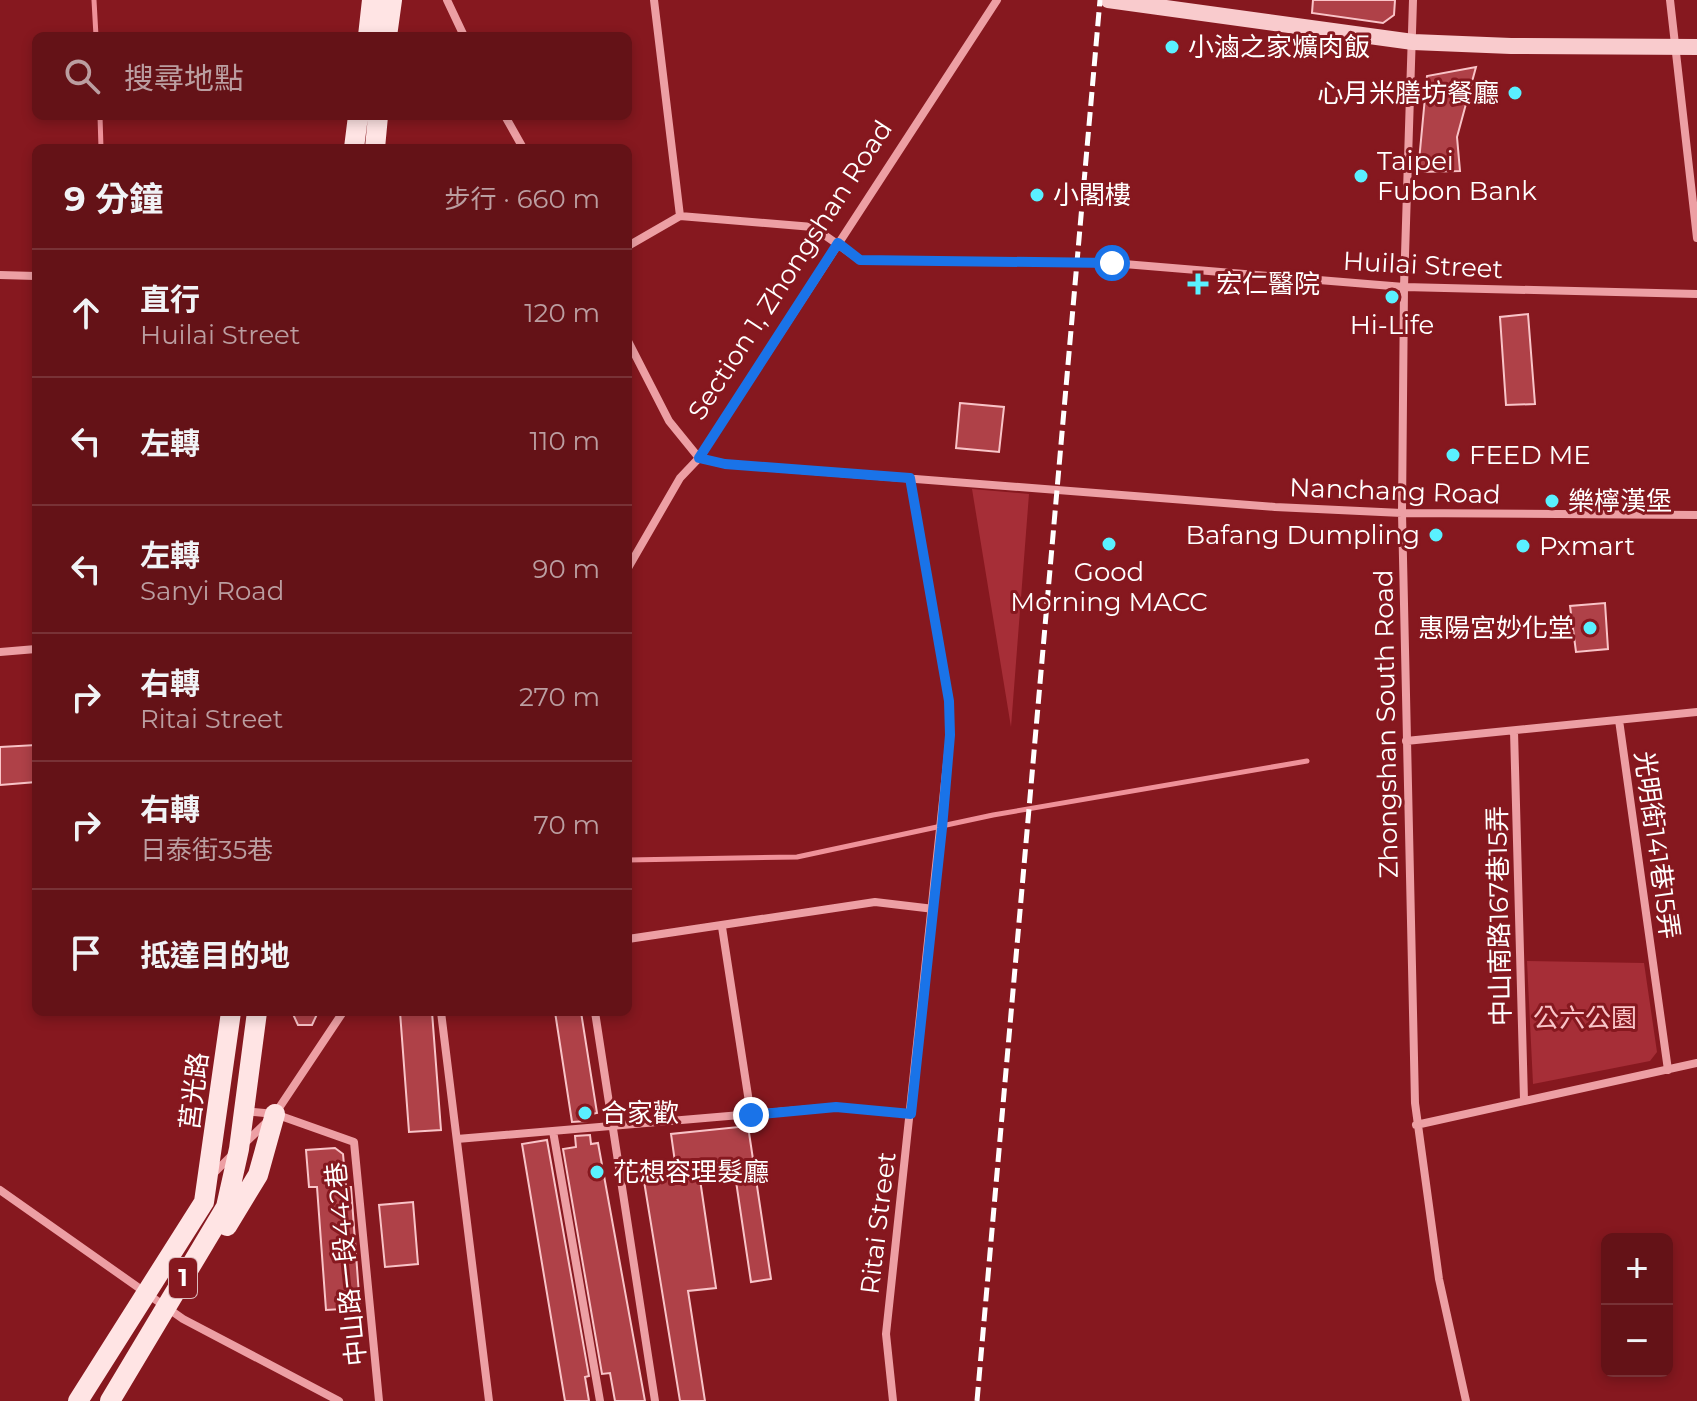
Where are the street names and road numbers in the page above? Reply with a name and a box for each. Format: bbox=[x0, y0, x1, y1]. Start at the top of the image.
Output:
street label: Section 1, Zhongshan Road bbox=[681, 114, 899, 426]
street label: Huilai Street bbox=[1342, 245, 1504, 285]
street label: Nanchang Road bbox=[1289, 471, 1501, 511]
street label: Zhongshan South Road bbox=[1367, 569, 1405, 879]
street label: 光明街141巷15弄 bbox=[1628, 749, 1686, 941]
street label: 中山南路167巷15弄 bbox=[1481, 806, 1517, 1026]
street label: 莒光路 bbox=[173, 1050, 215, 1132]
street label: Ritai Street bbox=[853, 1150, 903, 1296]
street label: 中山路一段442巷 bbox=[319, 1160, 373, 1368]
road number: 1 bbox=[169, 1258, 197, 1298]

